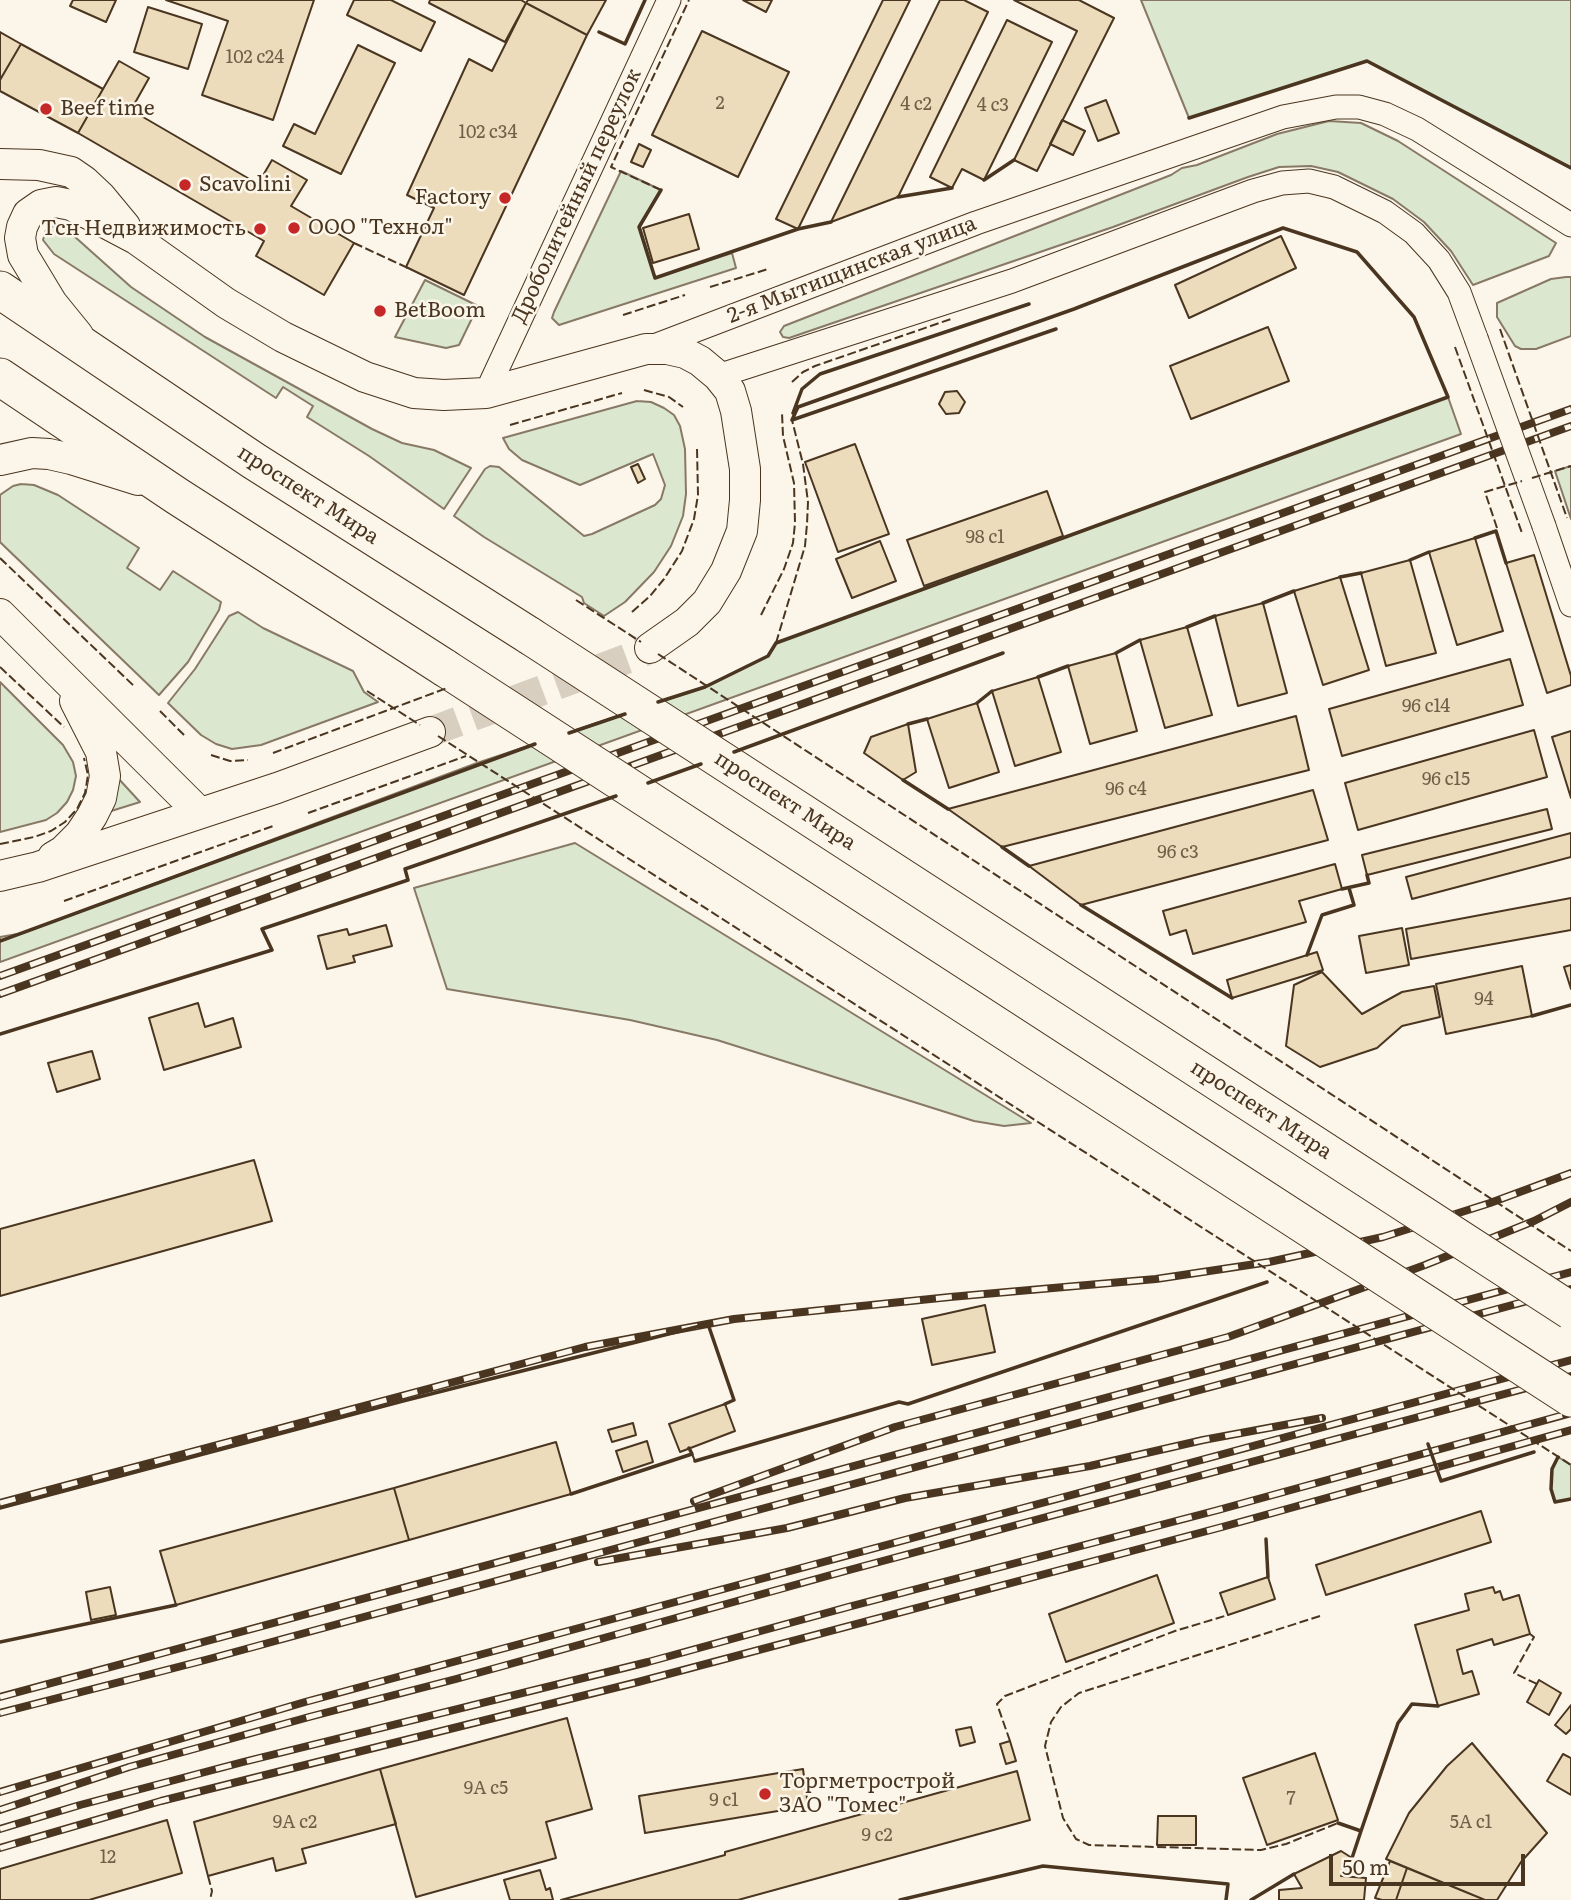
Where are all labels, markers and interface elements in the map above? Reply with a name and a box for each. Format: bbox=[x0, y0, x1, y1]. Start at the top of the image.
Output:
house number: 102 с24 bbox=[226, 47, 284, 69]
street label: Дроболитейный переулок bbox=[507, 65, 647, 327]
house number: 2 bbox=[715, 93, 725, 115]
house number: 4 с2 bbox=[900, 94, 932, 116]
house number: 4 с3 bbox=[977, 95, 1009, 117]
place label: Beef time bbox=[60, 96, 155, 122]
marker: Beef time bbox=[38, 101, 54, 117]
house number: 102 с34 bbox=[459, 122, 517, 144]
place label: Scavolini bbox=[199, 172, 291, 198]
marker: Scavolini bbox=[177, 177, 193, 193]
place label: Factory bbox=[415, 185, 491, 211]
marker: Factory bbox=[497, 190, 513, 206]
street label: 2-я Мытищинская улица bbox=[724, 211, 980, 329]
place label: ООО "Технол" bbox=[308, 215, 453, 241]
place label: Тсн Недвижимость bbox=[41, 216, 246, 242]
marker: ООО "Технол" bbox=[286, 220, 302, 236]
marker: Тсн Недвижимость bbox=[252, 221, 268, 237]
place label: BetBoom bbox=[394, 298, 486, 324]
marker: BetBoom bbox=[372, 303, 388, 319]
street label: проспект Мира bbox=[233, 440, 383, 550]
house number: 98 с1 bbox=[965, 527, 1005, 549]
house number: 96 с14 bbox=[1402, 696, 1450, 718]
street label: проспект Мира bbox=[710, 746, 860, 856]
house number: 96 с15 bbox=[1422, 769, 1470, 791]
house number: 96 с4 bbox=[1105, 779, 1147, 801]
house number: 96 с3 bbox=[1157, 842, 1199, 864]
house number: 94 bbox=[1474, 989, 1494, 1011]
street label: проспект Мира bbox=[1186, 1055, 1336, 1165]
place label: Торгметрострой ЗАО "Томес" bbox=[779, 1769, 955, 1819]
house number: 9A c5 bbox=[464, 1778, 508, 1800]
marker: Торгметрострой ЗАО "Томес" bbox=[757, 1786, 773, 1802]
house number: 7 bbox=[1286, 1788, 1296, 1810]
house number: 9 с1 bbox=[709, 1790, 739, 1812]
house number: 9А с2 bbox=[273, 1812, 317, 1834]
house number: 5А с1 bbox=[1450, 1812, 1492, 1834]
house number: 9 с2 bbox=[861, 1825, 893, 1847]
scale bar bbox=[1333, 1840, 1529, 1884]
house number: 12 bbox=[100, 1847, 116, 1869]
text: 50 m bbox=[1342, 1850, 1389, 1881]

